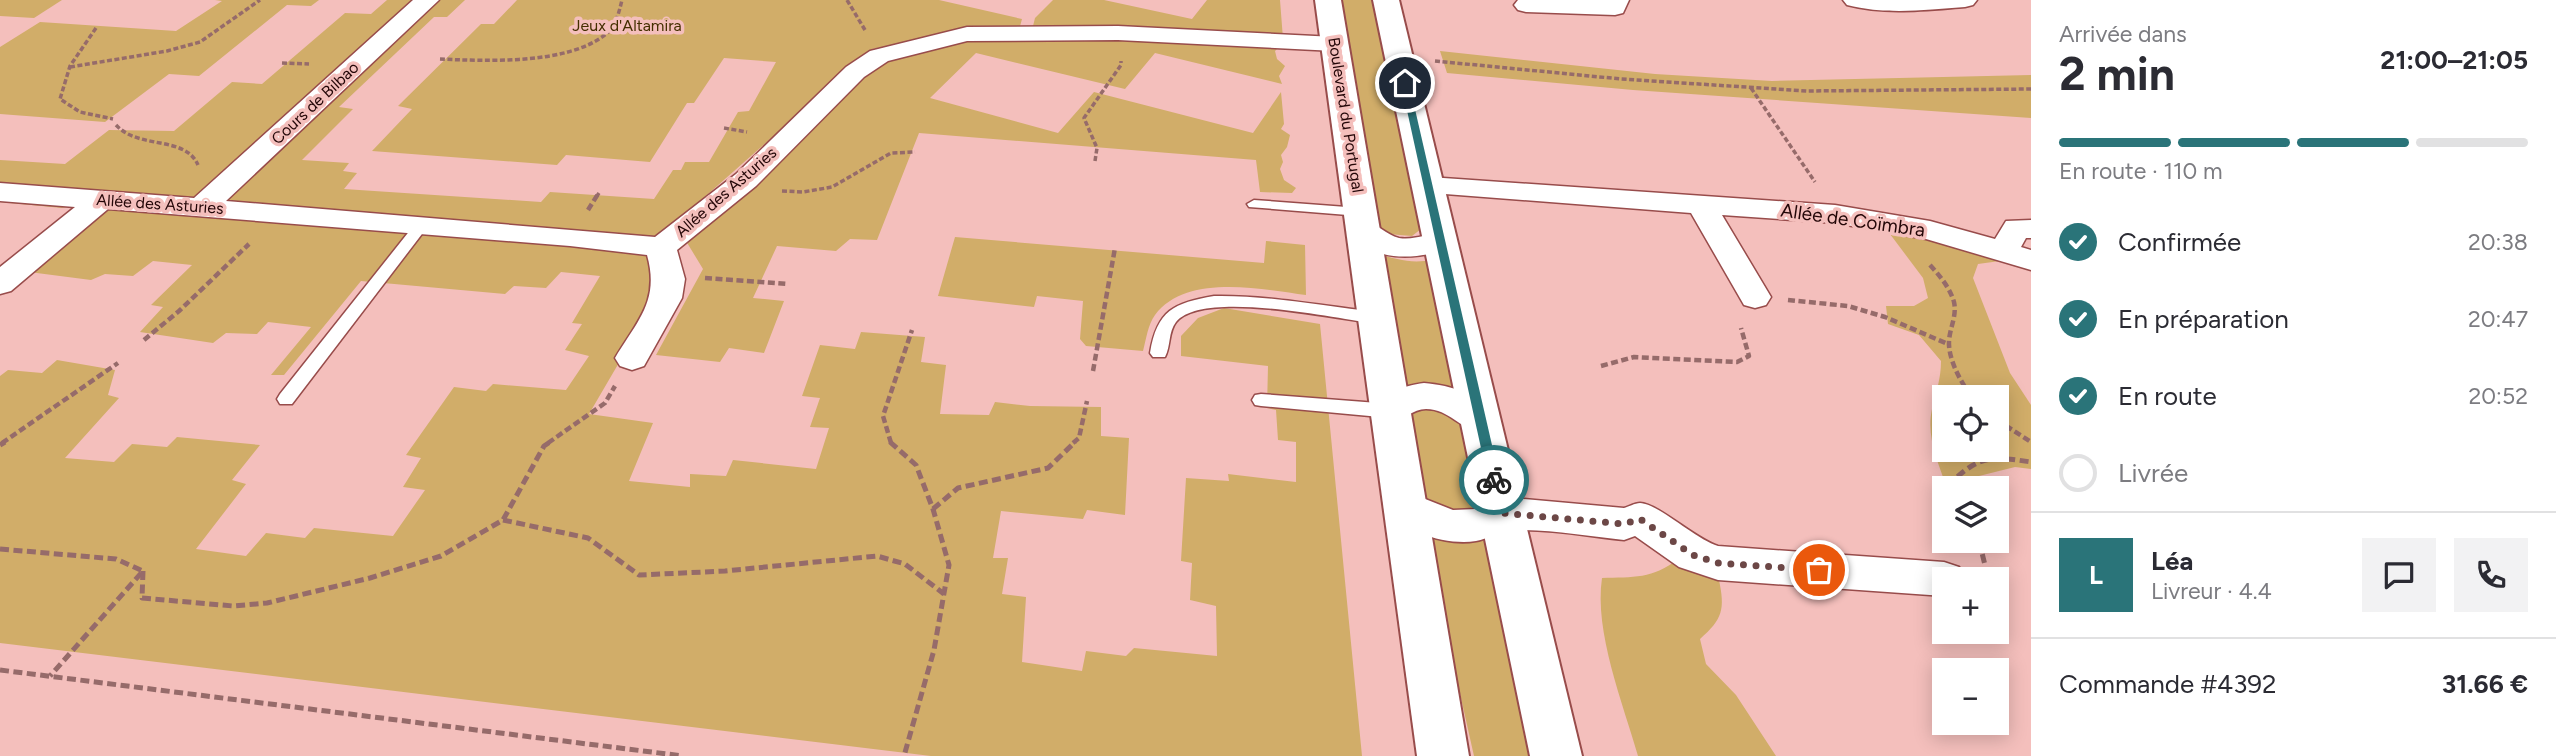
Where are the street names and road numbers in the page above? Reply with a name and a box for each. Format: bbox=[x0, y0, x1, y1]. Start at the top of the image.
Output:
street label: Boulevard du Portugal bbox=[1324, 36, 1368, 194]
street label: Cours de Bilbao bbox=[267, 58, 363, 148]
street label: Allée des Asturies bbox=[672, 143, 780, 241]
street label: Allée des Asturies bbox=[96, 190, 224, 218]
street label: Allée de Coïmbra bbox=[1779, 198, 1927, 242]

